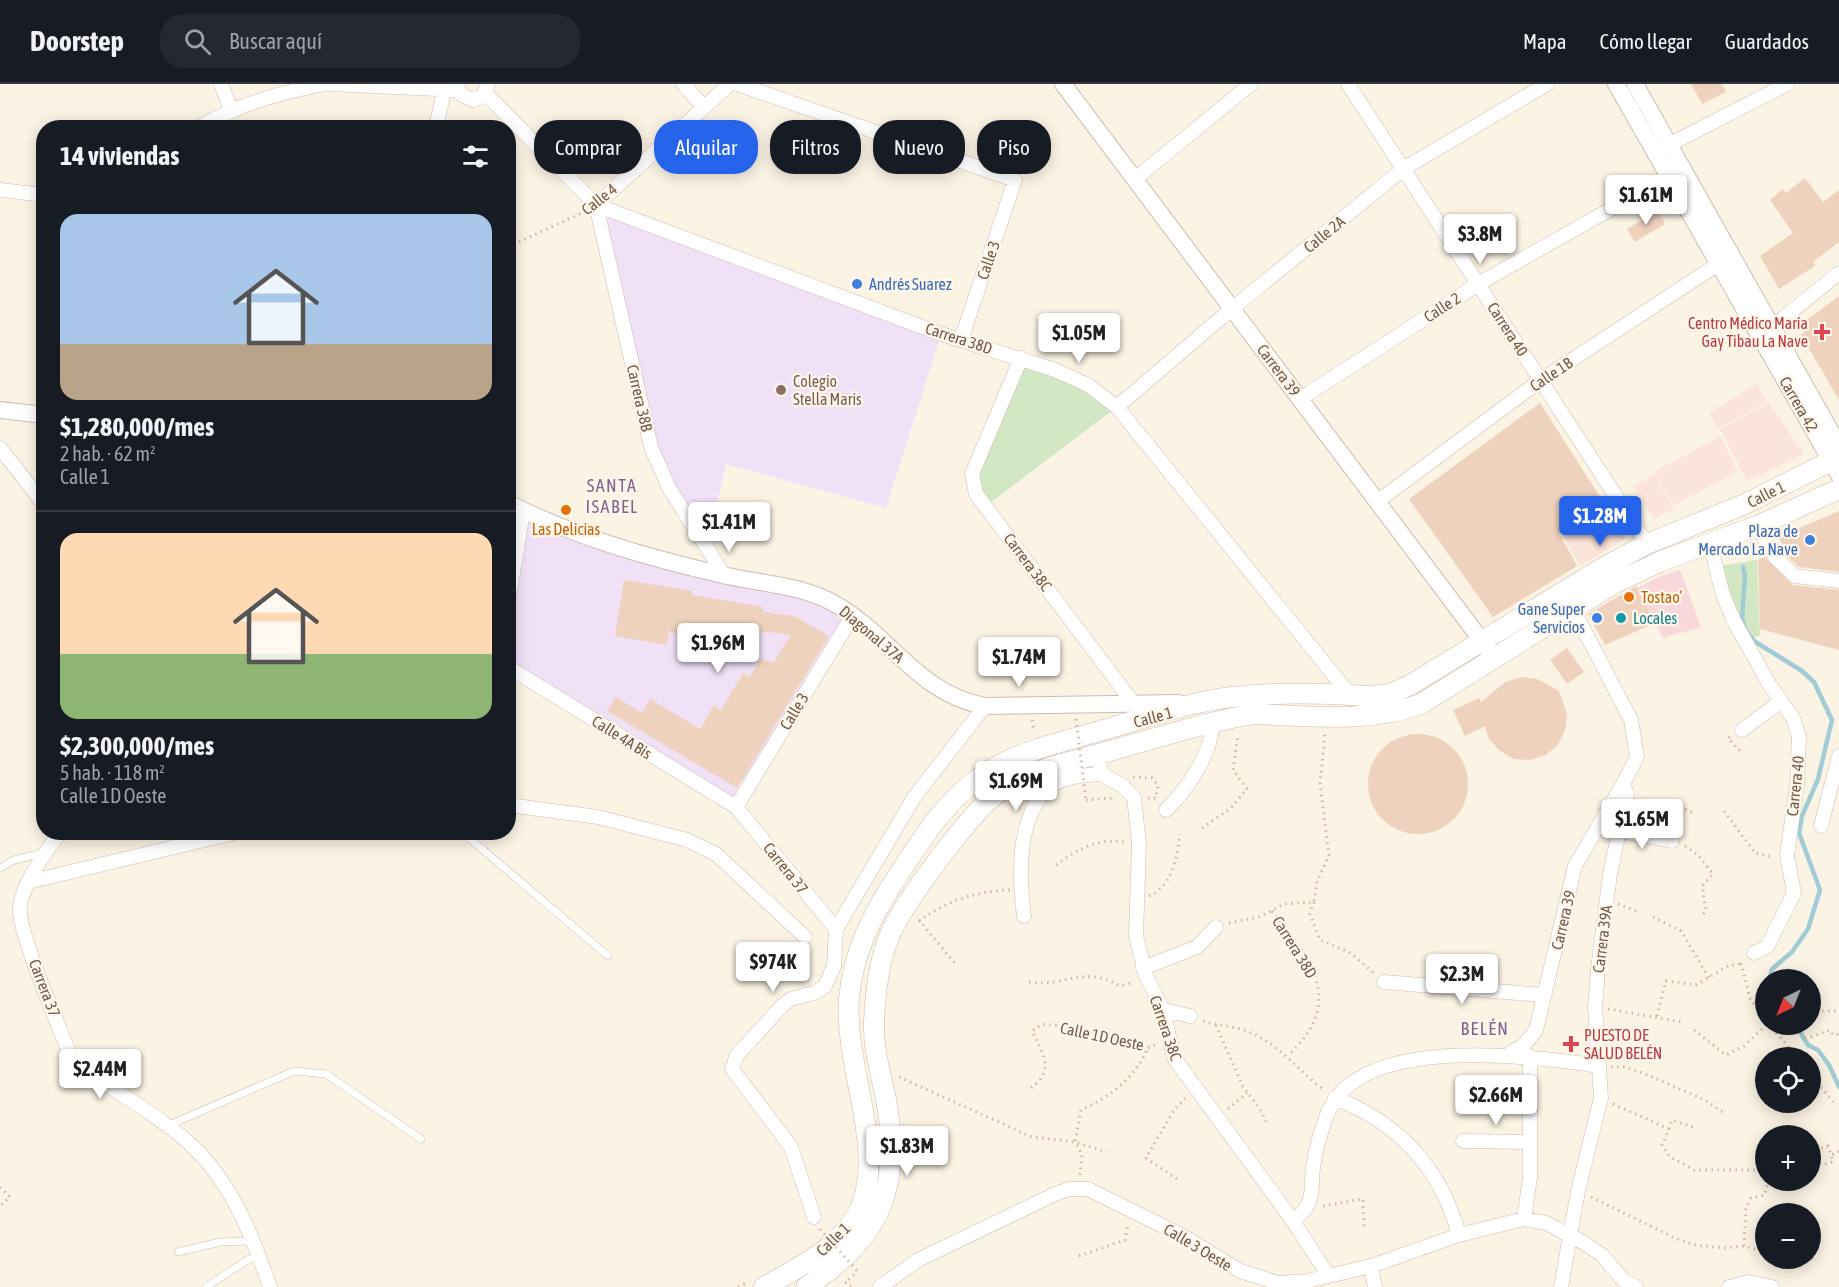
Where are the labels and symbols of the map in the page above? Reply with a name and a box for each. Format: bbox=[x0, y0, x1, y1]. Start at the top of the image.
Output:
pin: $1.61M bbox=[1597, 175, 1695, 226]
street label: Calle 4 bbox=[578, 180, 620, 218]
street label: Calle 2A bbox=[1300, 212, 1348, 256]
pin: $3.8M bbox=[1438, 214, 1522, 265]
street label: Calle 3 bbox=[973, 238, 1003, 282]
place label: Andrés Suarez bbox=[869, 275, 952, 293]
marker: Andrés Suarez bbox=[850, 277, 864, 291]
street label: Calle 2 bbox=[1420, 289, 1464, 325]
street label: Carrera 40 bbox=[1484, 299, 1532, 359]
pin: $1.05M bbox=[1030, 313, 1128, 364]
place label: Centro Médico María Gay Tibau La Nave bbox=[1688, 314, 1808, 351]
street label: Carrera 38D bbox=[923, 319, 995, 357]
marker: Centro Médico María Gay Tibau La Nave bbox=[1813, 323, 1831, 341]
street label: Carrera 39 bbox=[1254, 340, 1304, 400]
street label: Calle 1B bbox=[1526, 353, 1576, 395]
street label: Carrera 38B bbox=[624, 363, 657, 434]
place label: Colegio Stella Maris bbox=[793, 372, 862, 408]
street label: Carrera 42 bbox=[1776, 373, 1822, 435]
marker: Colegio Stella Maris bbox=[774, 383, 788, 397]
district label: SANTA ISABEL bbox=[585, 475, 639, 517]
street label: Calle 1 bbox=[1744, 477, 1788, 511]
pin: $1.28M bbox=[1551, 496, 1649, 547]
pin: $1.41M bbox=[680, 502, 778, 553]
marker: Las Delicias bbox=[559, 503, 573, 517]
place label: Las Delicias bbox=[532, 520, 600, 538]
place label: Plaza de Mercado La Nave bbox=[1698, 522, 1798, 558]
street label: Carrera 38C bbox=[1000, 530, 1056, 594]
marker: Plaza de Mercado La Nave bbox=[1803, 533, 1817, 547]
place label: Tostao’ bbox=[1641, 588, 1683, 606]
marker: Tostao’ bbox=[1622, 590, 1636, 604]
place label: Gane Super Servicios bbox=[1518, 600, 1585, 636]
street label: Diagonal 37A bbox=[835, 602, 908, 667]
place label: Locales bbox=[1633, 609, 1677, 627]
marker: Gane Super Servicios bbox=[1590, 611, 1604, 625]
marker: Locales bbox=[1614, 611, 1628, 625]
pin: $1.96M bbox=[669, 623, 767, 674]
pin: $1.74M bbox=[970, 637, 1068, 688]
street label: Calle 3 bbox=[776, 689, 812, 733]
street label: Calle 1 bbox=[1131, 703, 1175, 731]
street label: Calle 4A Bis bbox=[589, 712, 655, 763]
street label: Carrera 40 bbox=[1783, 755, 1807, 817]
pin: $1.69M bbox=[967, 761, 1065, 812]
pin: $1.65M bbox=[1593, 799, 1691, 850]
street label: Carrera 37 bbox=[760, 839, 812, 897]
street label: Carrera 39 bbox=[1547, 889, 1579, 951]
street label: Carrera 39A bbox=[1589, 904, 1615, 974]
street label: Carrera 38D bbox=[1269, 913, 1321, 981]
pin: $974K bbox=[731, 942, 815, 993]
pin: $2.3M bbox=[1420, 954, 1504, 1005]
street label: Carrera 37 bbox=[26, 957, 64, 1019]
north arrow bbox=[1755, 969, 1821, 1035]
street label: Carrera 38C bbox=[1146, 993, 1186, 1063]
street label: Calle 1D Oeste bbox=[1059, 1018, 1145, 1054]
district label: BELÉN bbox=[1461, 1018, 1509, 1039]
place label: PUESTO DE SALUD BELÉN bbox=[1584, 1026, 1662, 1062]
marker: PUESTO DE SALUD BELÉN bbox=[1562, 1035, 1580, 1053]
pin: $2.44M bbox=[51, 1049, 149, 1100]
pin: $2.66M bbox=[1447, 1075, 1545, 1126]
pin: $1.83M bbox=[858, 1126, 956, 1177]
street label: Calle 1 bbox=[812, 1219, 854, 1259]
street label: Calle 3 Oeste bbox=[1161, 1220, 1235, 1274]

